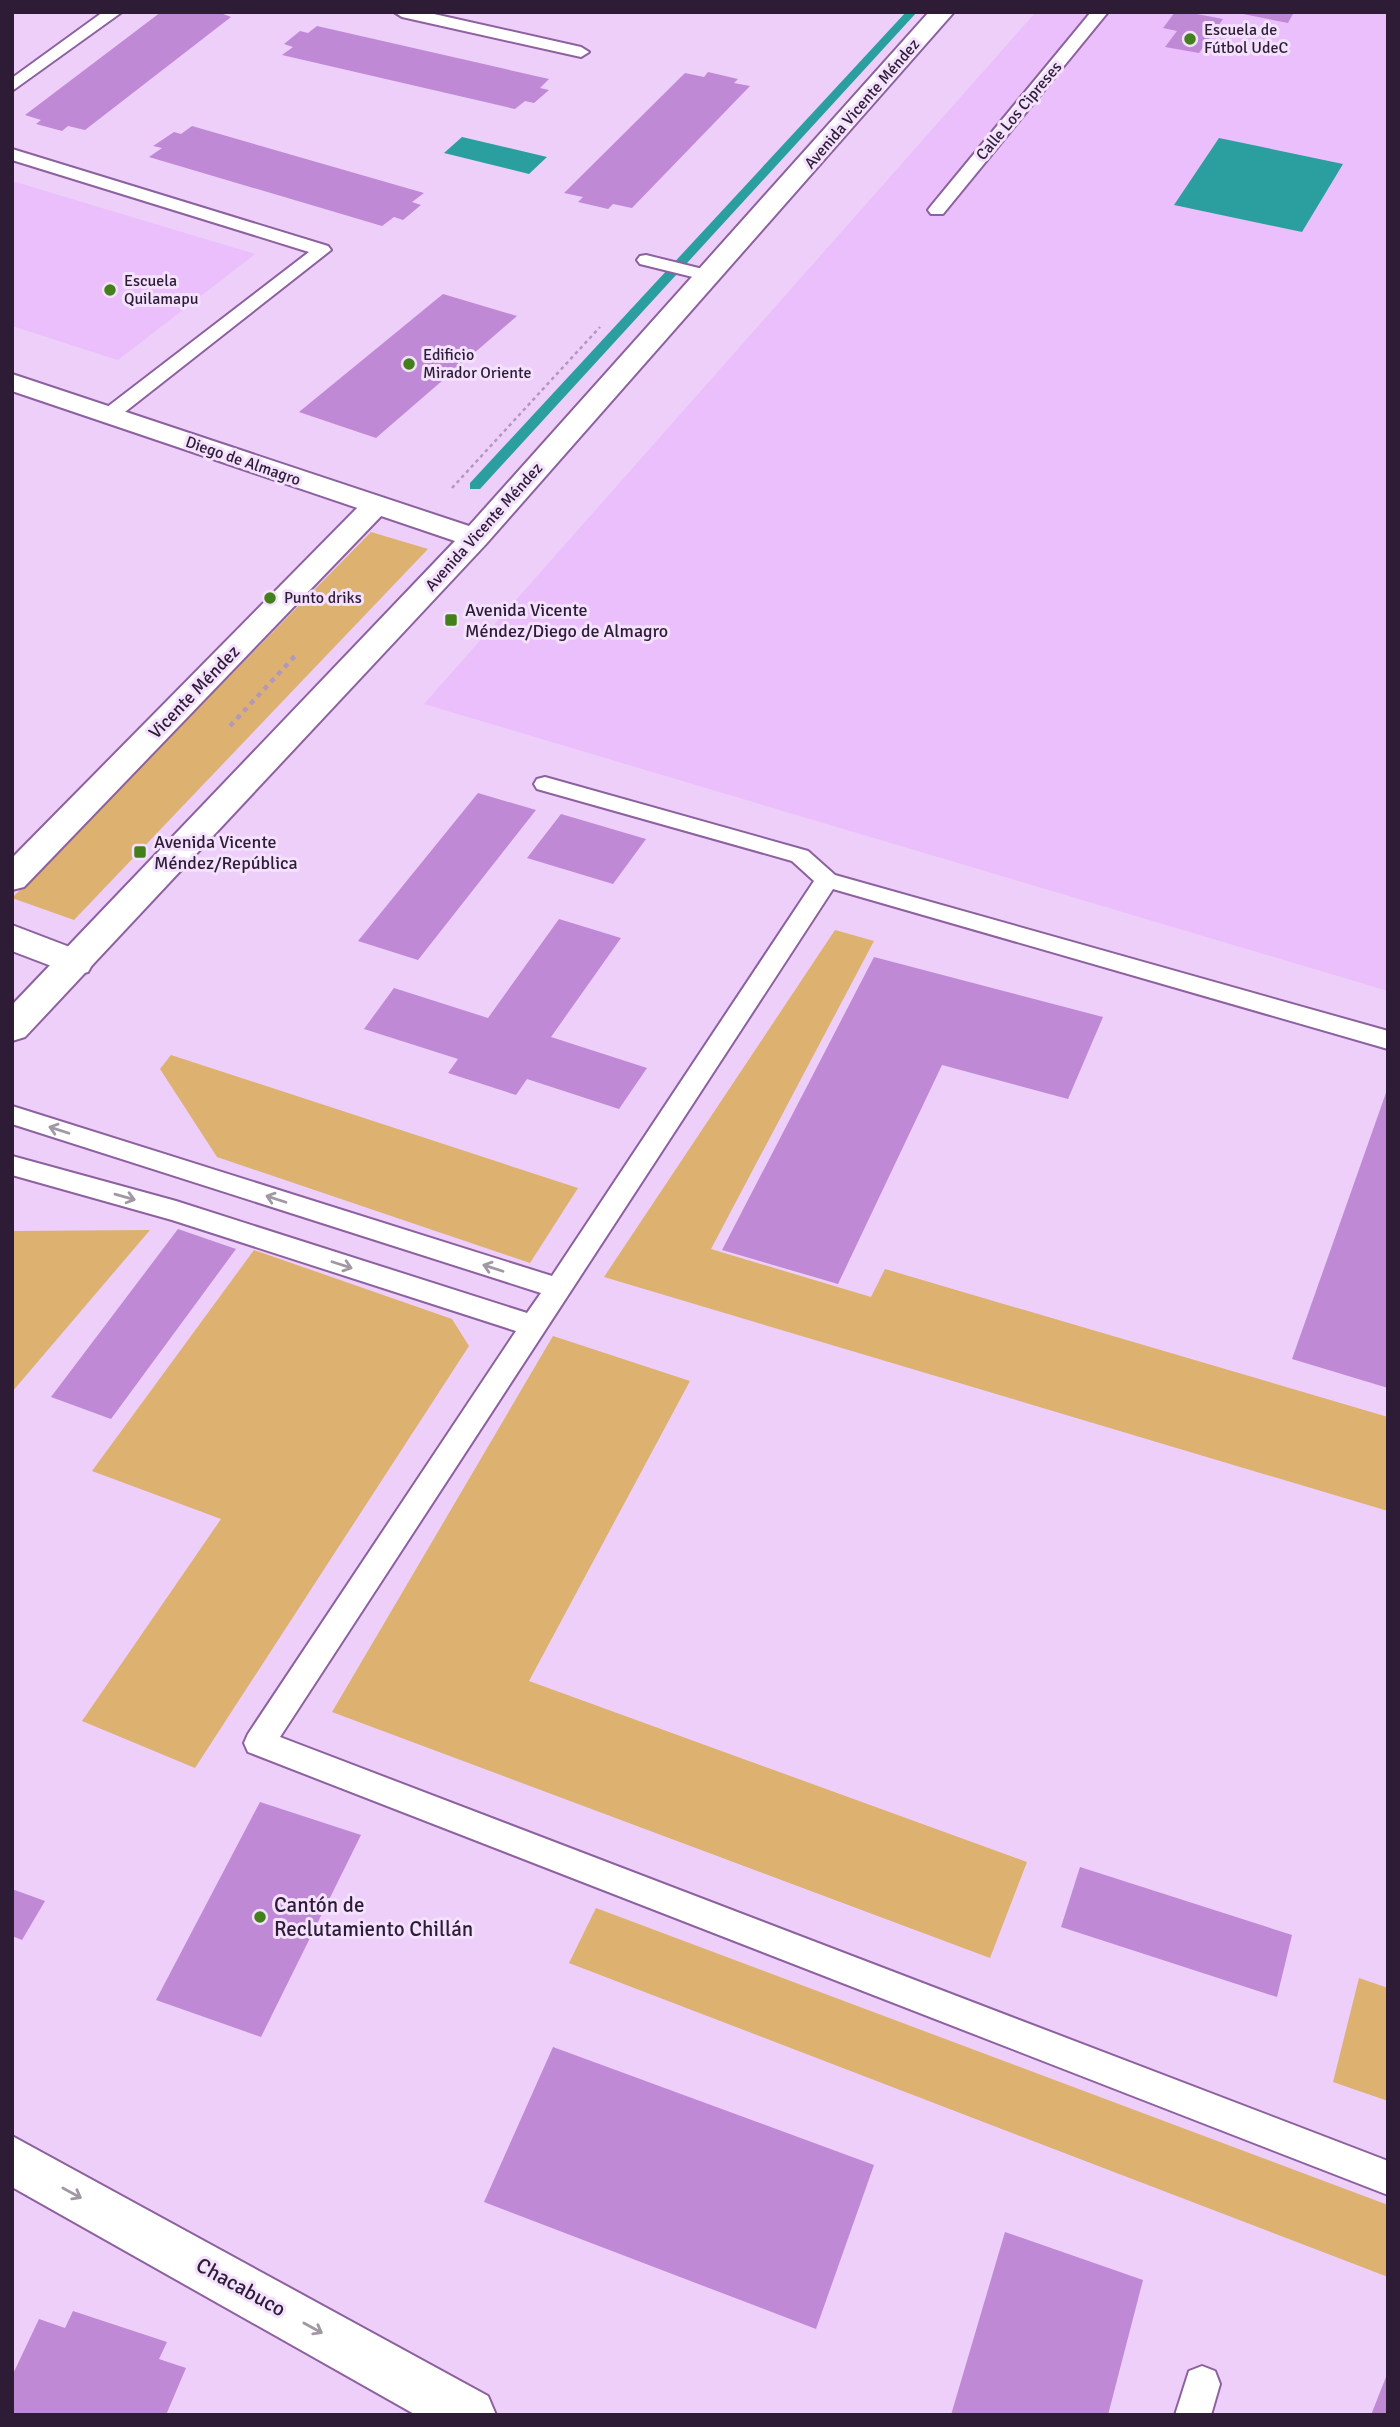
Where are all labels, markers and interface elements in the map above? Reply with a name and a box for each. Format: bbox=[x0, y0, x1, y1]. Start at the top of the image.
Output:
place label: Escuela de Fútbol UdeC bbox=[1204, 20, 1288, 58]
marker: Escuela de Fútbol UdeC bbox=[1182, 31, 1198, 47]
street label: Avenida Vicente Méndez bbox=[800, 35, 924, 173]
street label: Calle Los Cipreses bbox=[972, 57, 1066, 165]
place label: Escuela Quilamapu bbox=[124, 271, 198, 309]
marker: Escuela Quilamapu bbox=[102, 282, 118, 298]
place label: Edificio Mirador Oriente bbox=[423, 345, 532, 383]
marker: Edificio Mirador Oriente bbox=[401, 356, 417, 372]
street label: Diego de Almagro bbox=[183, 432, 303, 490]
street label: Avenida Vicente Méndez bbox=[421, 459, 547, 595]
place label: Punto driks bbox=[284, 588, 362, 608]
marker: Punto driks bbox=[262, 590, 278, 606]
place label: Avenida Vicente Méndez/Diego de Almagro bbox=[465, 599, 668, 642]
marker: Avenida Vicente Méndez/Diego de Almagro bbox=[443, 612, 459, 628]
street label: Vicente Méndez bbox=[144, 641, 244, 743]
place label: Avenida Vicente Méndez/República bbox=[154, 831, 298, 874]
marker: Avenida Vicente Méndez/República bbox=[132, 844, 148, 860]
one-way arrow bbox=[49, 1123, 71, 1135]
one-way arrow bbox=[114, 1191, 136, 1204]
one-way arrow bbox=[266, 1191, 288, 1204]
one-way arrow bbox=[331, 1259, 353, 1272]
one-way arrow bbox=[482, 1260, 504, 1273]
place label: Cantón de Reclutamiento Chillán bbox=[274, 1892, 473, 1942]
marker: Cantón de Reclutamiento Chillán bbox=[252, 1909, 268, 1925]
one-way arrow bbox=[61, 2187, 82, 2200]
street label: Chacabuco bbox=[192, 2252, 290, 2322]
one-way arrow bbox=[303, 2321, 323, 2335]

